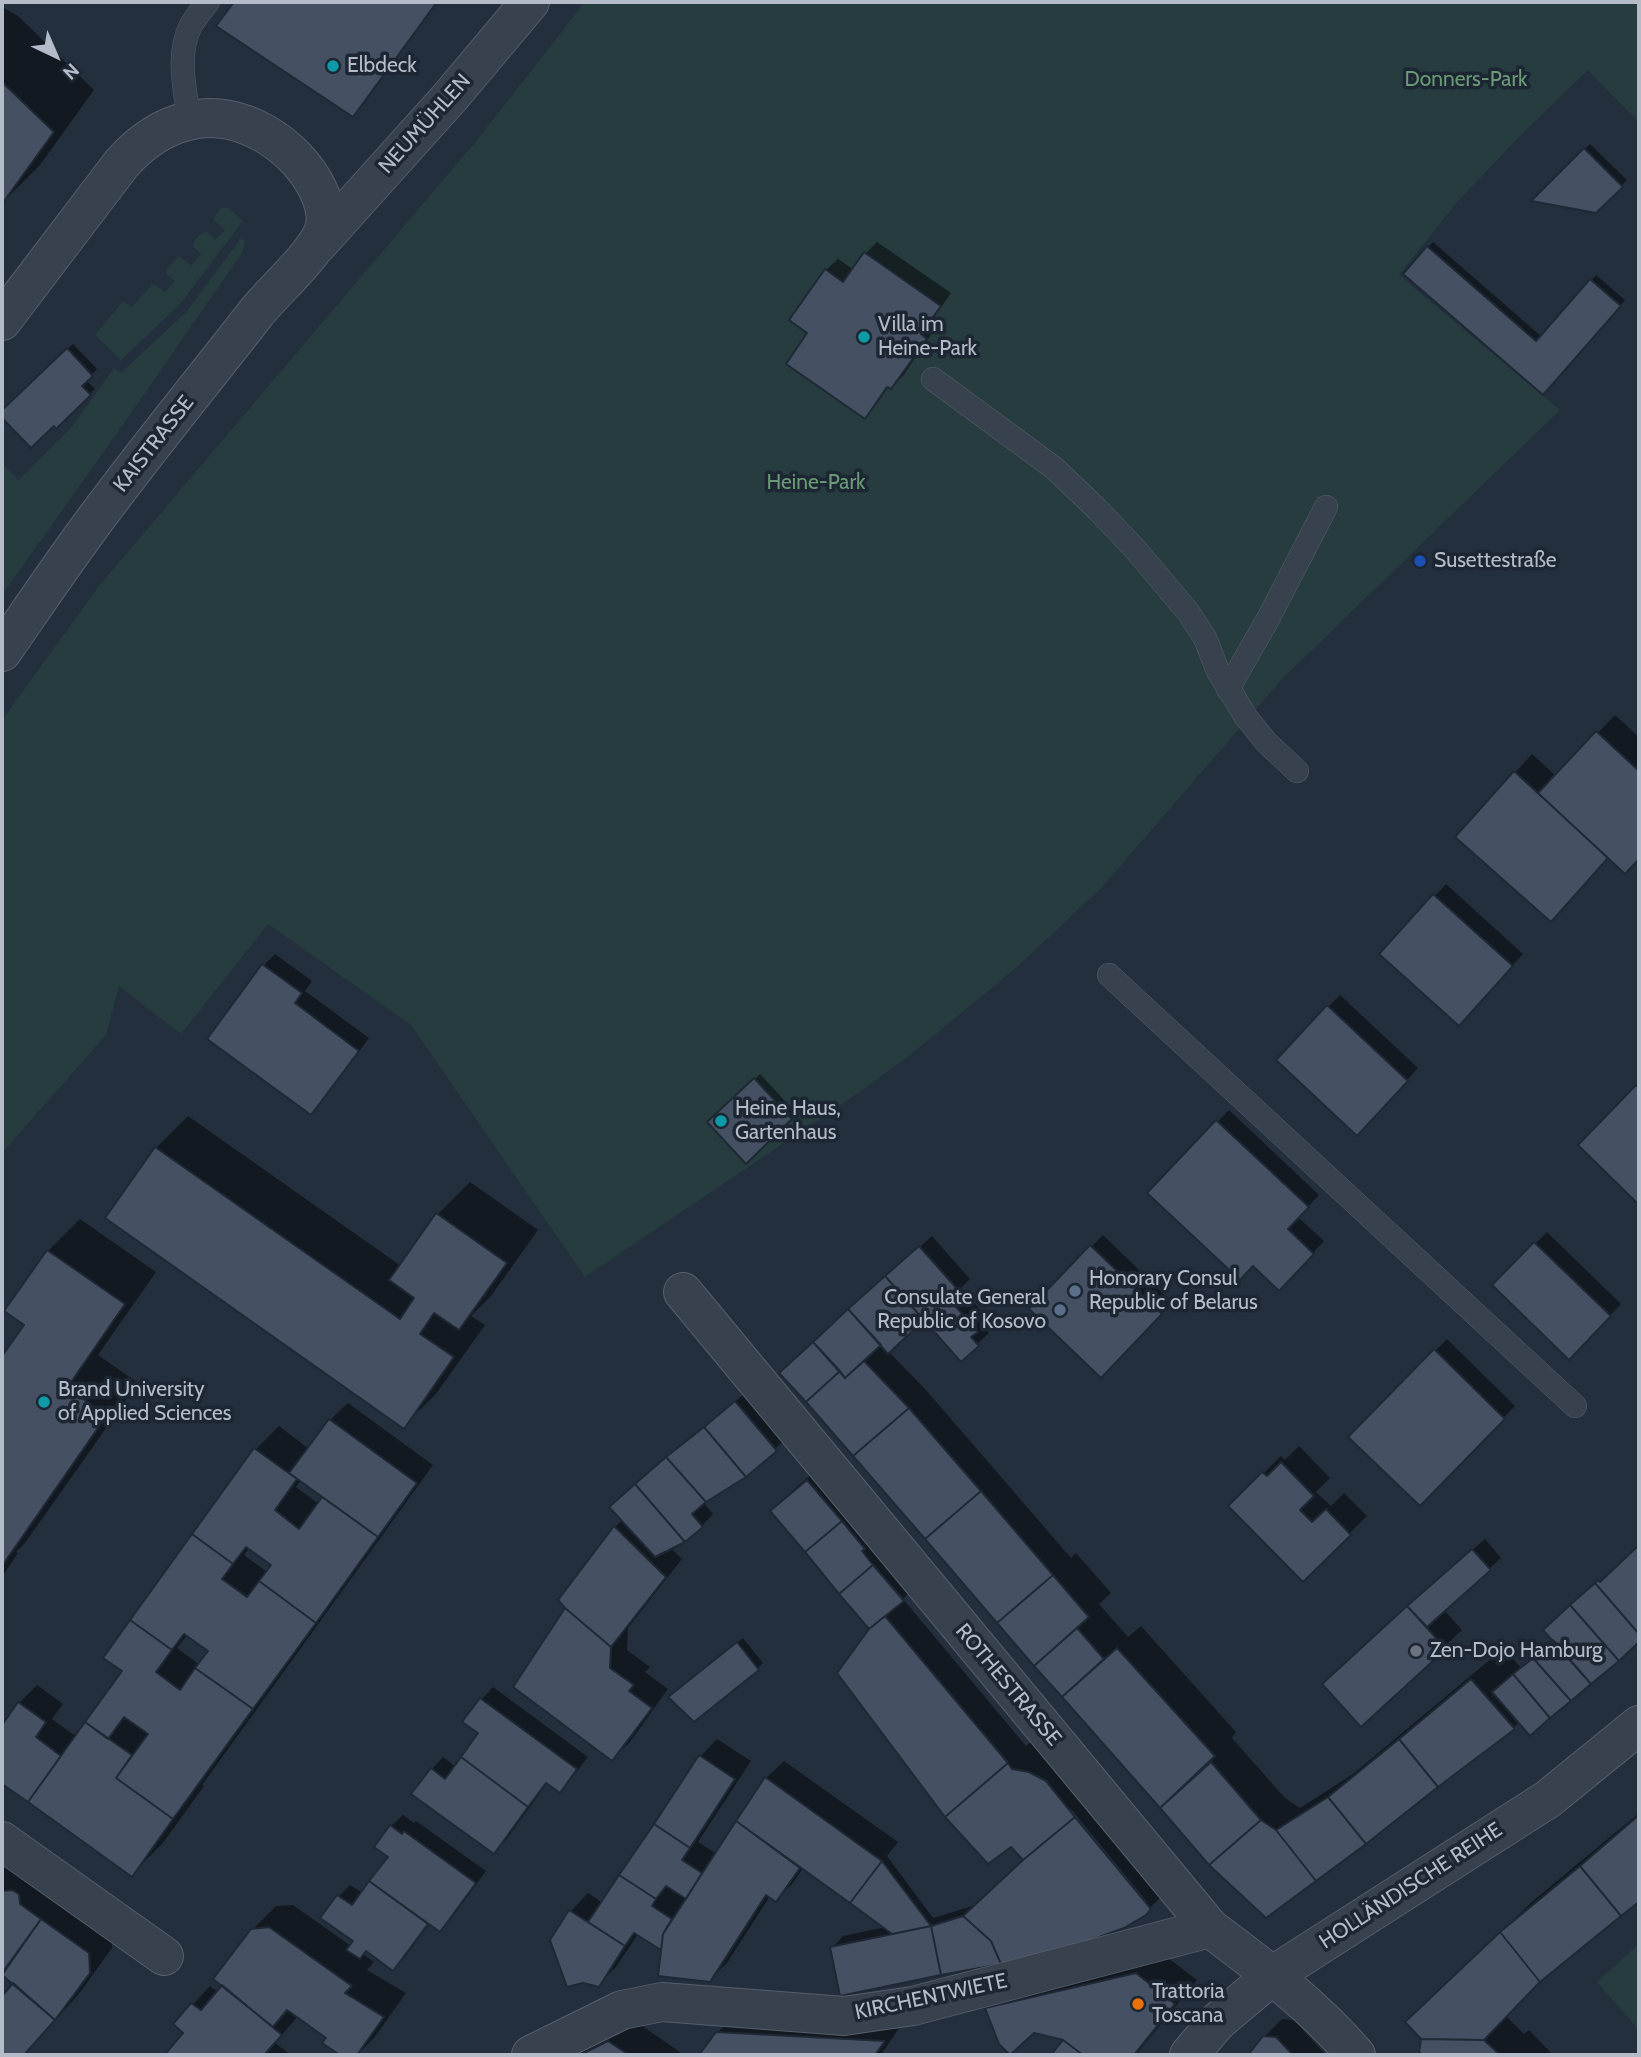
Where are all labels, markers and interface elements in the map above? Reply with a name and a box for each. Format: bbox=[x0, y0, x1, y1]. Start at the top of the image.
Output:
north arrow bbox=[21, 21, 91, 91]
place label: Elbdeck bbox=[347, 53, 417, 79]
marker: Elbdeck bbox=[325, 58, 341, 74]
text: N bbox=[58, 59, 84, 84]
park label: Donners-Park bbox=[1405, 67, 1527, 93]
street label: NEUMÜHLEN bbox=[374, 69, 476, 179]
place label: Villa im Heine-Park bbox=[878, 312, 977, 362]
marker: Villa im Heine-Park bbox=[856, 329, 872, 345]
street label: KAISTRASSE bbox=[109, 391, 199, 497]
park label: Heine-Park bbox=[767, 470, 865, 496]
place label: Susettestraße bbox=[1434, 548, 1557, 574]
marker: Susettestraße bbox=[1412, 553, 1428, 569]
place label: Heine Haus, Gartenhaus bbox=[735, 1096, 841, 1146]
marker: Heine Haus, Gartenhaus bbox=[713, 1113, 729, 1129]
place label: Honorary Consul Republic of Belarus bbox=[1089, 1266, 1258, 1316]
marker: Honorary Consul Republic of Belarus bbox=[1067, 1283, 1083, 1299]
place label: Consulate General Republic of Kosovo bbox=[877, 1285, 1046, 1335]
marker: Consulate General Republic of Kosovo bbox=[1052, 1302, 1068, 1318]
place label: Brand University of Applied Sciences bbox=[58, 1377, 232, 1427]
marker: Brand University of Applied Sciences bbox=[36, 1394, 52, 1410]
street label: ROTHESTRASSE bbox=[950, 1619, 1066, 1751]
place label: Zen-Dojo Hamburg bbox=[1430, 1638, 1602, 1664]
marker: Zen-Dojo Hamburg bbox=[1408, 1643, 1424, 1659]
street label: HOLLÄNDISCHE REIHE bbox=[1315, 1817, 1507, 1955]
street label: KIRCHENTWIETE bbox=[853, 1969, 1009, 2025]
place label: Trattoria Toscana bbox=[1152, 1979, 1224, 2029]
marker: Trattoria Toscana bbox=[1130, 1996, 1146, 2012]

